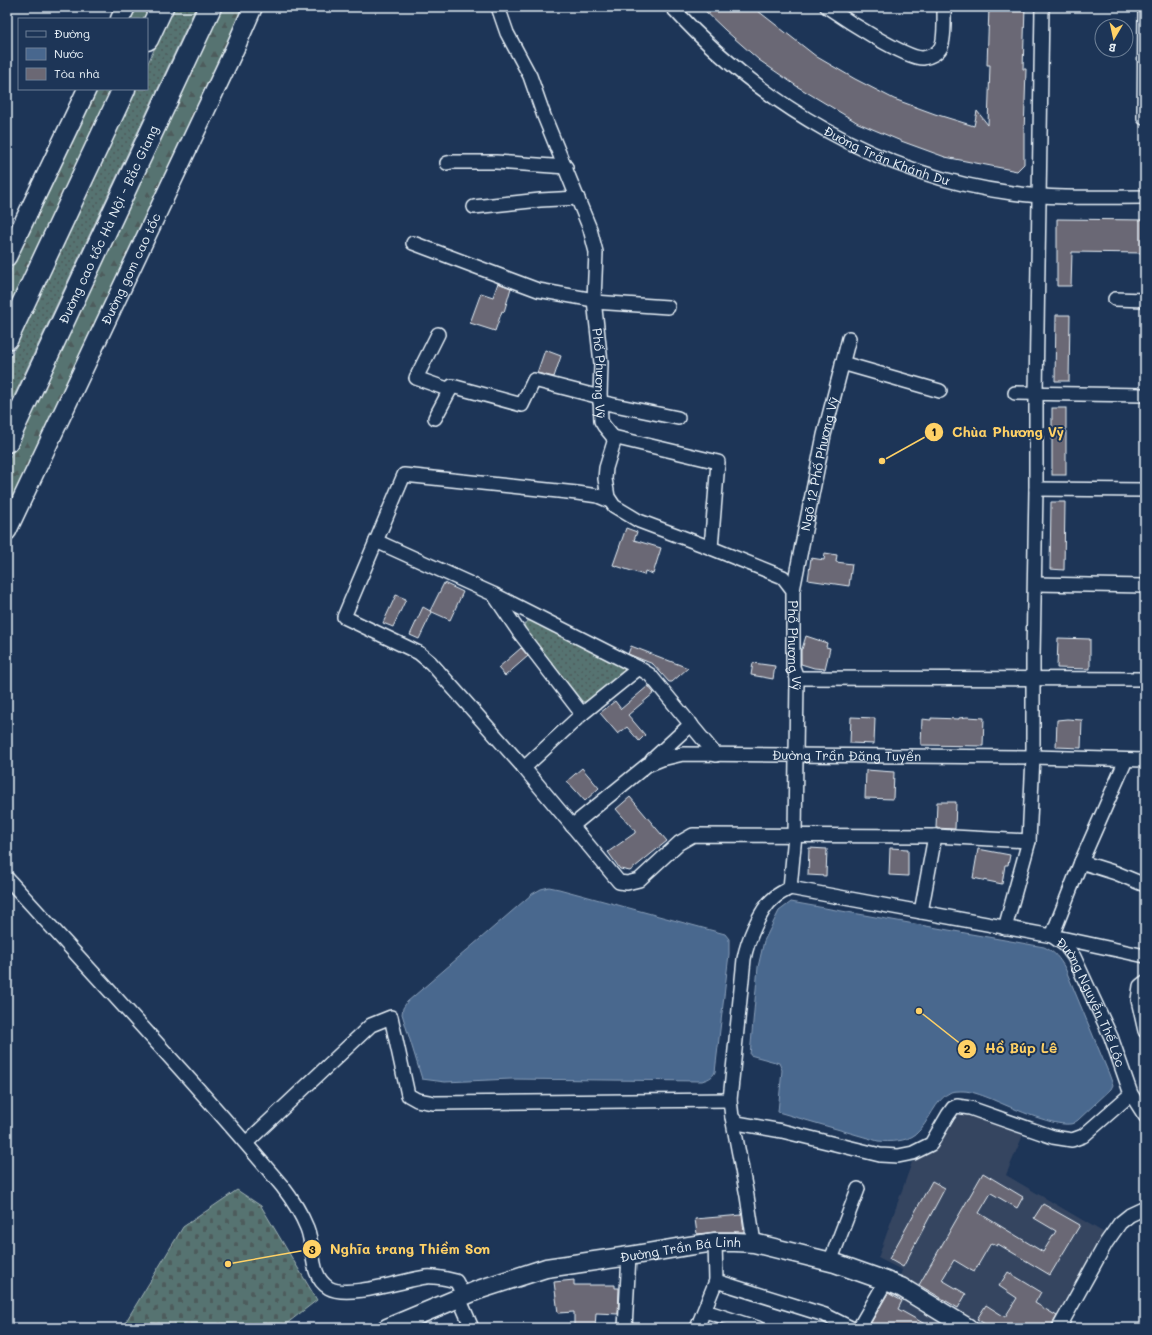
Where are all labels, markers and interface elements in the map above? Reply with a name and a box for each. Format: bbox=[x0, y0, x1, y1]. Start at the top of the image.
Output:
legend bbox=[18, 18, 148, 90]
north arrow bbox=[1094, 18, 1134, 58]
text: Đường bbox=[54, 25, 90, 41]
text: B bbox=[1108, 40, 1117, 56]
text: Nước bbox=[54, 45, 84, 61]
text: Tòa nhà bbox=[54, 65, 100, 81]
street label: Đường cao tốc Hà Nội - Bắc Giang bbox=[54, 122, 162, 326]
street label: Đường Trần Khánh Dư bbox=[821, 122, 952, 188]
street label: Đường gom cao tốc bbox=[97, 210, 164, 327]
street label: Phố Phương Vỹ bbox=[589, 327, 610, 419]
street label: Ngõ 12 Phố Phương Vỹ bbox=[796, 394, 842, 532]
callout: Chùa Phương Vỹ bbox=[924, 419, 1072, 445]
text: Chùa Phương Vỹ bbox=[952, 422, 1064, 441]
text: 1 bbox=[931, 423, 937, 439]
street label: Phố Phương Vỹ bbox=[785, 600, 806, 691]
street label: Đường Trần Đăng Tuyển bbox=[772, 746, 921, 764]
street label: Đường Nguyễn Thế Lộc bbox=[1053, 933, 1130, 1069]
callout: Hồ Búp Lê bbox=[957, 1036, 1065, 1062]
text: Hồ Búp Lê bbox=[985, 1038, 1057, 1057]
text: 2 bbox=[964, 1040, 971, 1056]
street label: Đường Trần Bá Linh bbox=[619, 1233, 741, 1265]
callout: Nghĩa trang Thiềm Sơn bbox=[302, 1236, 498, 1262]
text: Nghĩa trang Thiềm Sơn bbox=[330, 1239, 490, 1258]
text: 3 bbox=[308, 1241, 316, 1257]

